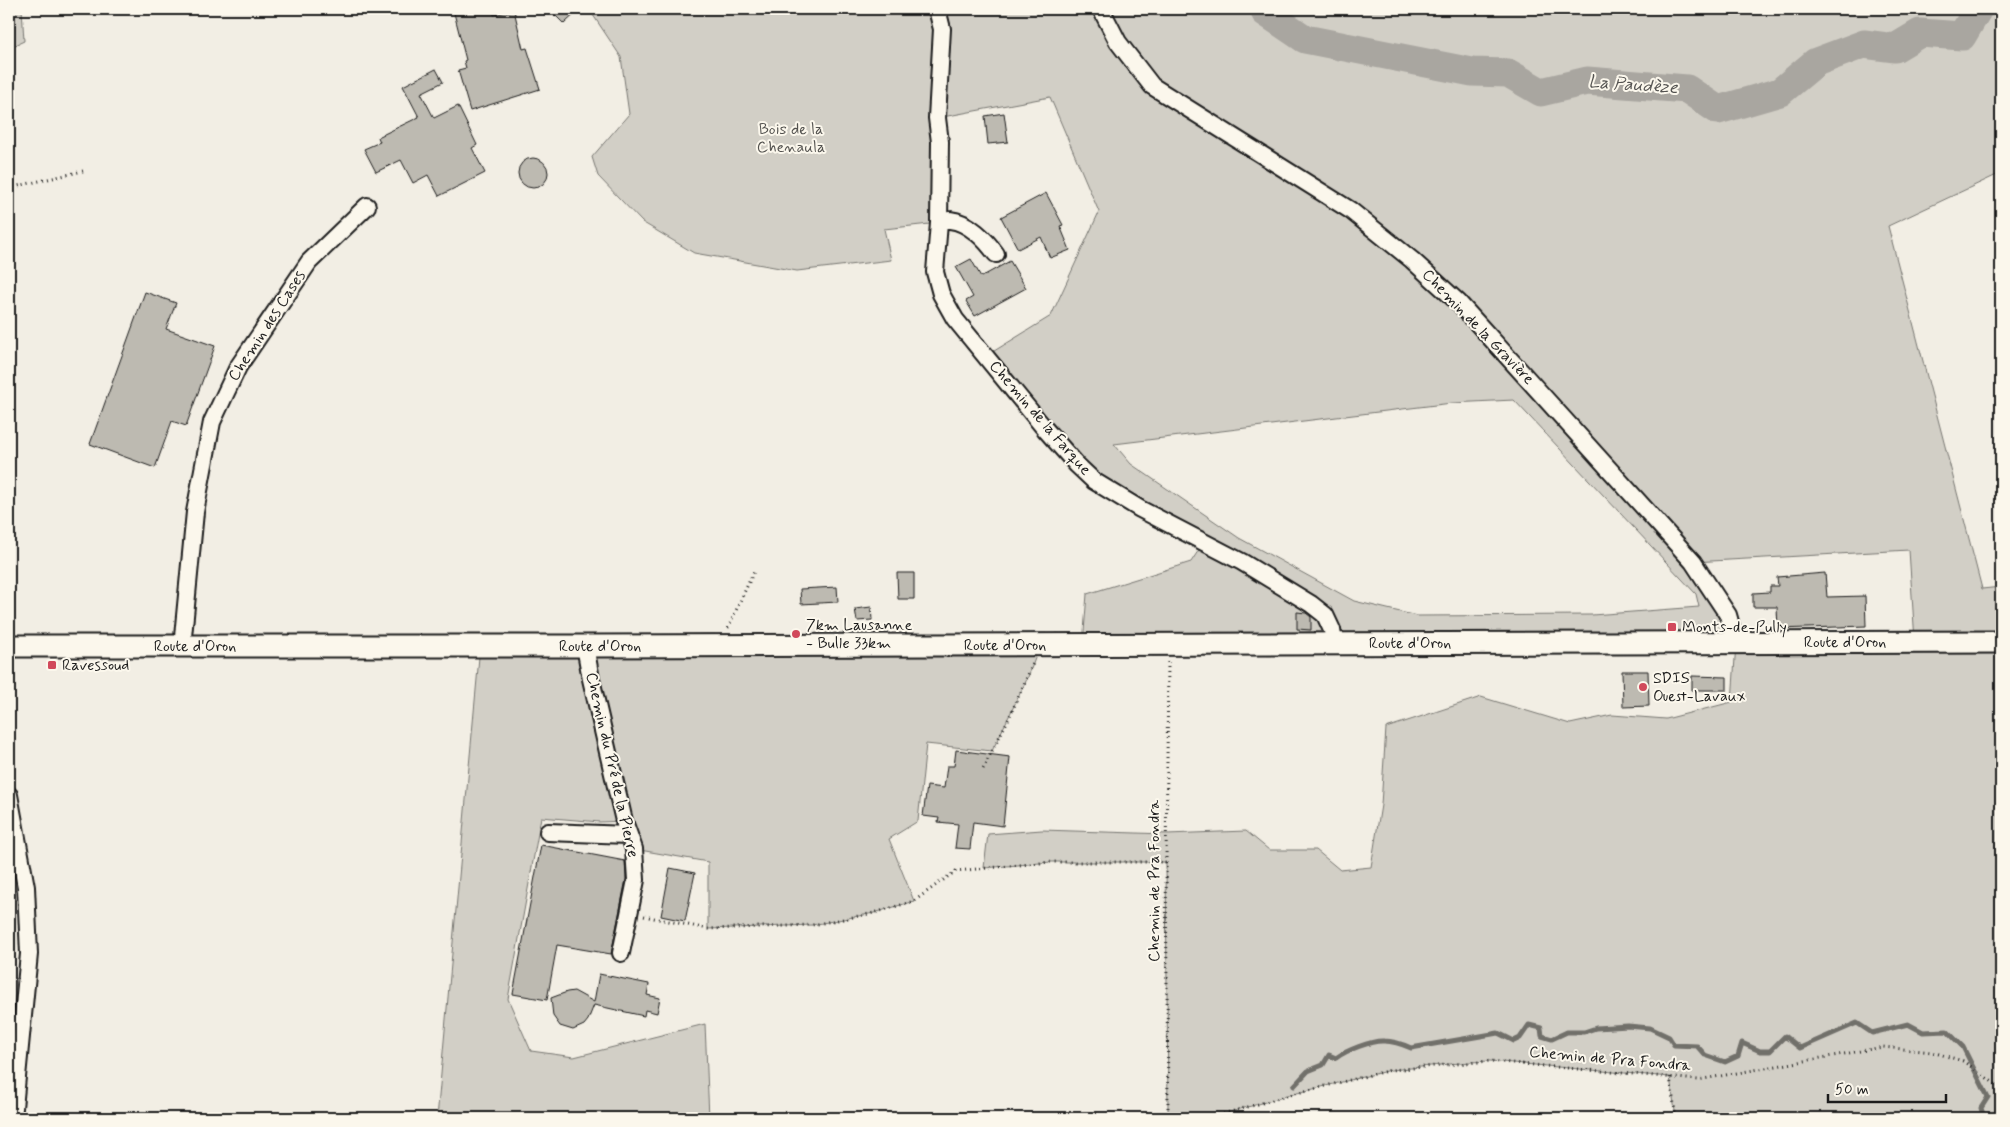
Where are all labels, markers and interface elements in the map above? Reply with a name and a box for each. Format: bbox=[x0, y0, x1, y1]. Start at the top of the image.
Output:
water label: La Paudèze bbox=[1588, 70, 1680, 100]
park label: Bois de la Chenaula bbox=[757, 119, 825, 158]
street label: Chemin de la Gravière bbox=[1417, 265, 1539, 389]
street label: Chemin des Cases bbox=[223, 267, 311, 385]
street label: Chemin de la Farque bbox=[984, 356, 1096, 480]
place label: 7km Lausanne - Bulle 33km bbox=[806, 615, 913, 654]
place label: Monts-de-Pully bbox=[1682, 617, 1787, 638]
marker: Monts-de-Pully bbox=[1666, 621, 1678, 633]
marker: 7km Lausanne - Bulle 33km bbox=[790, 628, 802, 640]
street label: Route d'Oron bbox=[1804, 632, 1886, 653]
street label: Route d'Oron bbox=[1369, 633, 1451, 654]
street label: Route d'Oron bbox=[964, 635, 1046, 656]
street label: Route d'Oron bbox=[154, 636, 236, 657]
street label: Route d'Oron bbox=[559, 636, 641, 657]
place label: Ravessoud bbox=[62, 655, 129, 676]
marker: Ravessoud bbox=[46, 659, 58, 671]
place label: SDIS Ouest-Lavaux bbox=[1653, 668, 1746, 707]
street label: Chemin du Pré de la Pierre bbox=[580, 670, 644, 860]
marker: SDIS Ouest-Lavaux bbox=[1637, 681, 1649, 693]
street label: Chemin de Pra Fondra bbox=[1144, 800, 1165, 962]
street label: Chemin de Pra Fondra bbox=[1528, 1041, 1692, 1077]
scale bar bbox=[1828, 1072, 1945, 1104]
text: 50 m bbox=[1835, 1080, 1869, 1100]

